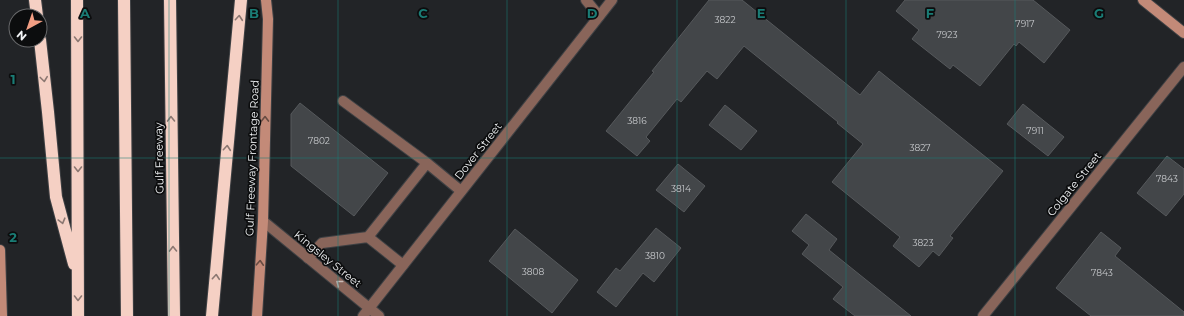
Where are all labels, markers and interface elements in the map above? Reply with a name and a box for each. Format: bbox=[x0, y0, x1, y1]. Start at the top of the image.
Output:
text: A bbox=[79, 5, 91, 21]
text: B bbox=[249, 5, 259, 21]
text: C bbox=[418, 5, 428, 21]
text: D bbox=[587, 5, 598, 21]
text: E bbox=[757, 5, 766, 21]
text: F bbox=[926, 5, 934, 21]
text: G bbox=[1094, 5, 1104, 21]
north arrow bbox=[8, 8, 48, 48]
house number: 3822 bbox=[714, 14, 736, 25]
one-way arrow bbox=[234, 15, 243, 21]
house number: 7917 bbox=[1015, 18, 1035, 29]
text: N bbox=[14, 27, 29, 44]
house number: 7923 bbox=[937, 29, 957, 40]
one-way arrow bbox=[74, 36, 82, 42]
text: 1 bbox=[10, 71, 16, 87]
one-way arrow bbox=[40, 76, 49, 82]
street label: Gulf Freeway Frontage Road bbox=[242, 80, 262, 236]
house number: 3816 bbox=[627, 115, 647, 126]
one-way arrow bbox=[167, 116, 176, 122]
one-way arrow bbox=[261, 116, 269, 122]
street label: Dover Street bbox=[451, 119, 505, 182]
street label: Gulf Freeway bbox=[151, 122, 167, 194]
house number: 7911 bbox=[1026, 125, 1044, 136]
house number: 7802 bbox=[308, 135, 330, 146]
house number: 3827 bbox=[909, 142, 931, 153]
one-way arrow bbox=[223, 145, 232, 151]
street label: Colgate Street bbox=[1044, 149, 1104, 219]
one-way arrow bbox=[74, 166, 82, 172]
house number: 7843 bbox=[1156, 173, 1178, 184]
house number: 3814 bbox=[671, 183, 691, 194]
one-way arrow bbox=[57, 218, 66, 225]
street label: Kingsley Street bbox=[291, 228, 365, 291]
text: 2 bbox=[9, 229, 17, 245]
house number: 3823 bbox=[912, 237, 934, 248]
one-way arrow bbox=[169, 246, 177, 252]
house number: 3810 bbox=[645, 250, 665, 261]
one-way arrow bbox=[256, 260, 265, 266]
house number: 3808 bbox=[522, 266, 545, 277]
house number: 7843 bbox=[1091, 267, 1113, 278]
one-way arrow bbox=[211, 274, 220, 280]
one-way arrow bbox=[336, 281, 343, 288]
one-way arrow bbox=[74, 295, 82, 301]

